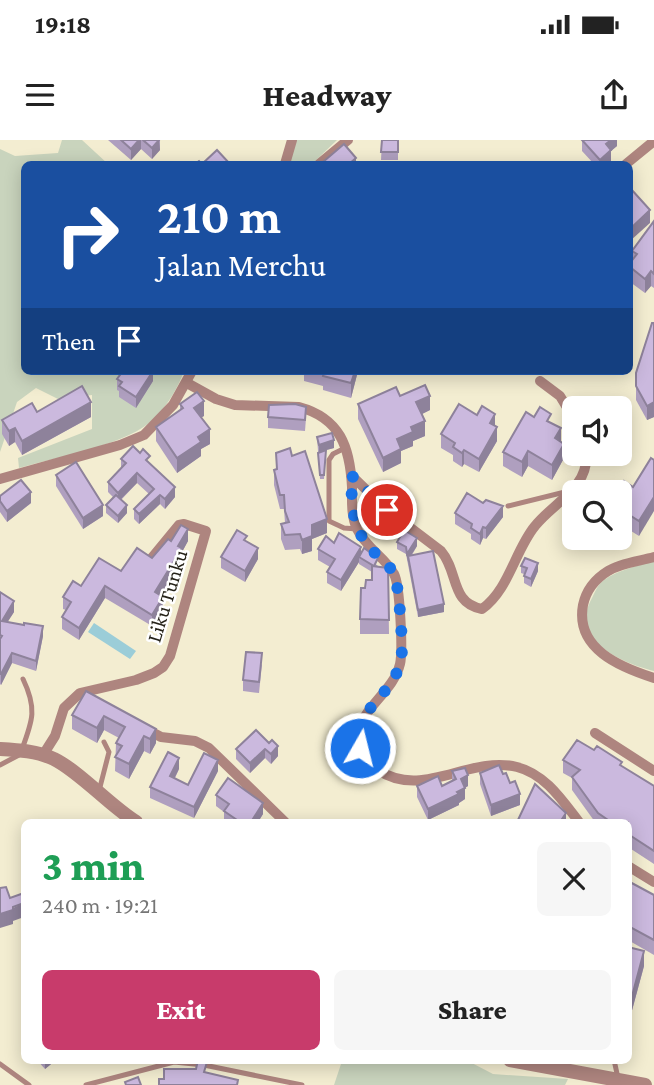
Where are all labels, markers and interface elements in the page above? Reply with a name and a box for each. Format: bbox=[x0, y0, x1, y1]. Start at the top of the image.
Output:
text: 19:18 bbox=[35, 10, 91, 39]
icon: menu bbox=[21, 76, 59, 114]
icon: share bbox=[595, 76, 633, 114]
text: Headway bbox=[263, 77, 391, 113]
icon: right bbox=[42, 189, 133, 280]
text: 210 m bbox=[157, 189, 281, 244]
text: Jalan Merchu bbox=[157, 247, 326, 283]
icon: arrive bbox=[110, 322, 148, 360]
text: Then bbox=[42, 327, 96, 356]
map controls bbox=[562, 396, 632, 550]
button: sound bbox=[562, 396, 632, 466]
pin bbox=[357, 480, 417, 540]
button: search bbox=[562, 480, 632, 550]
icon: arrive bbox=[368, 491, 406, 529]
street label: Liku Tunku bbox=[142, 547, 192, 645]
position arrow bbox=[323, 711, 397, 785]
text: 3 min bbox=[42, 842, 145, 889]
button: close bbox=[537, 842, 611, 916]
text: 240 m · 19:21 bbox=[42, 892, 158, 918]
button: Exit bbox=[42, 970, 320, 1050]
button: Share bbox=[334, 970, 611, 1050]

